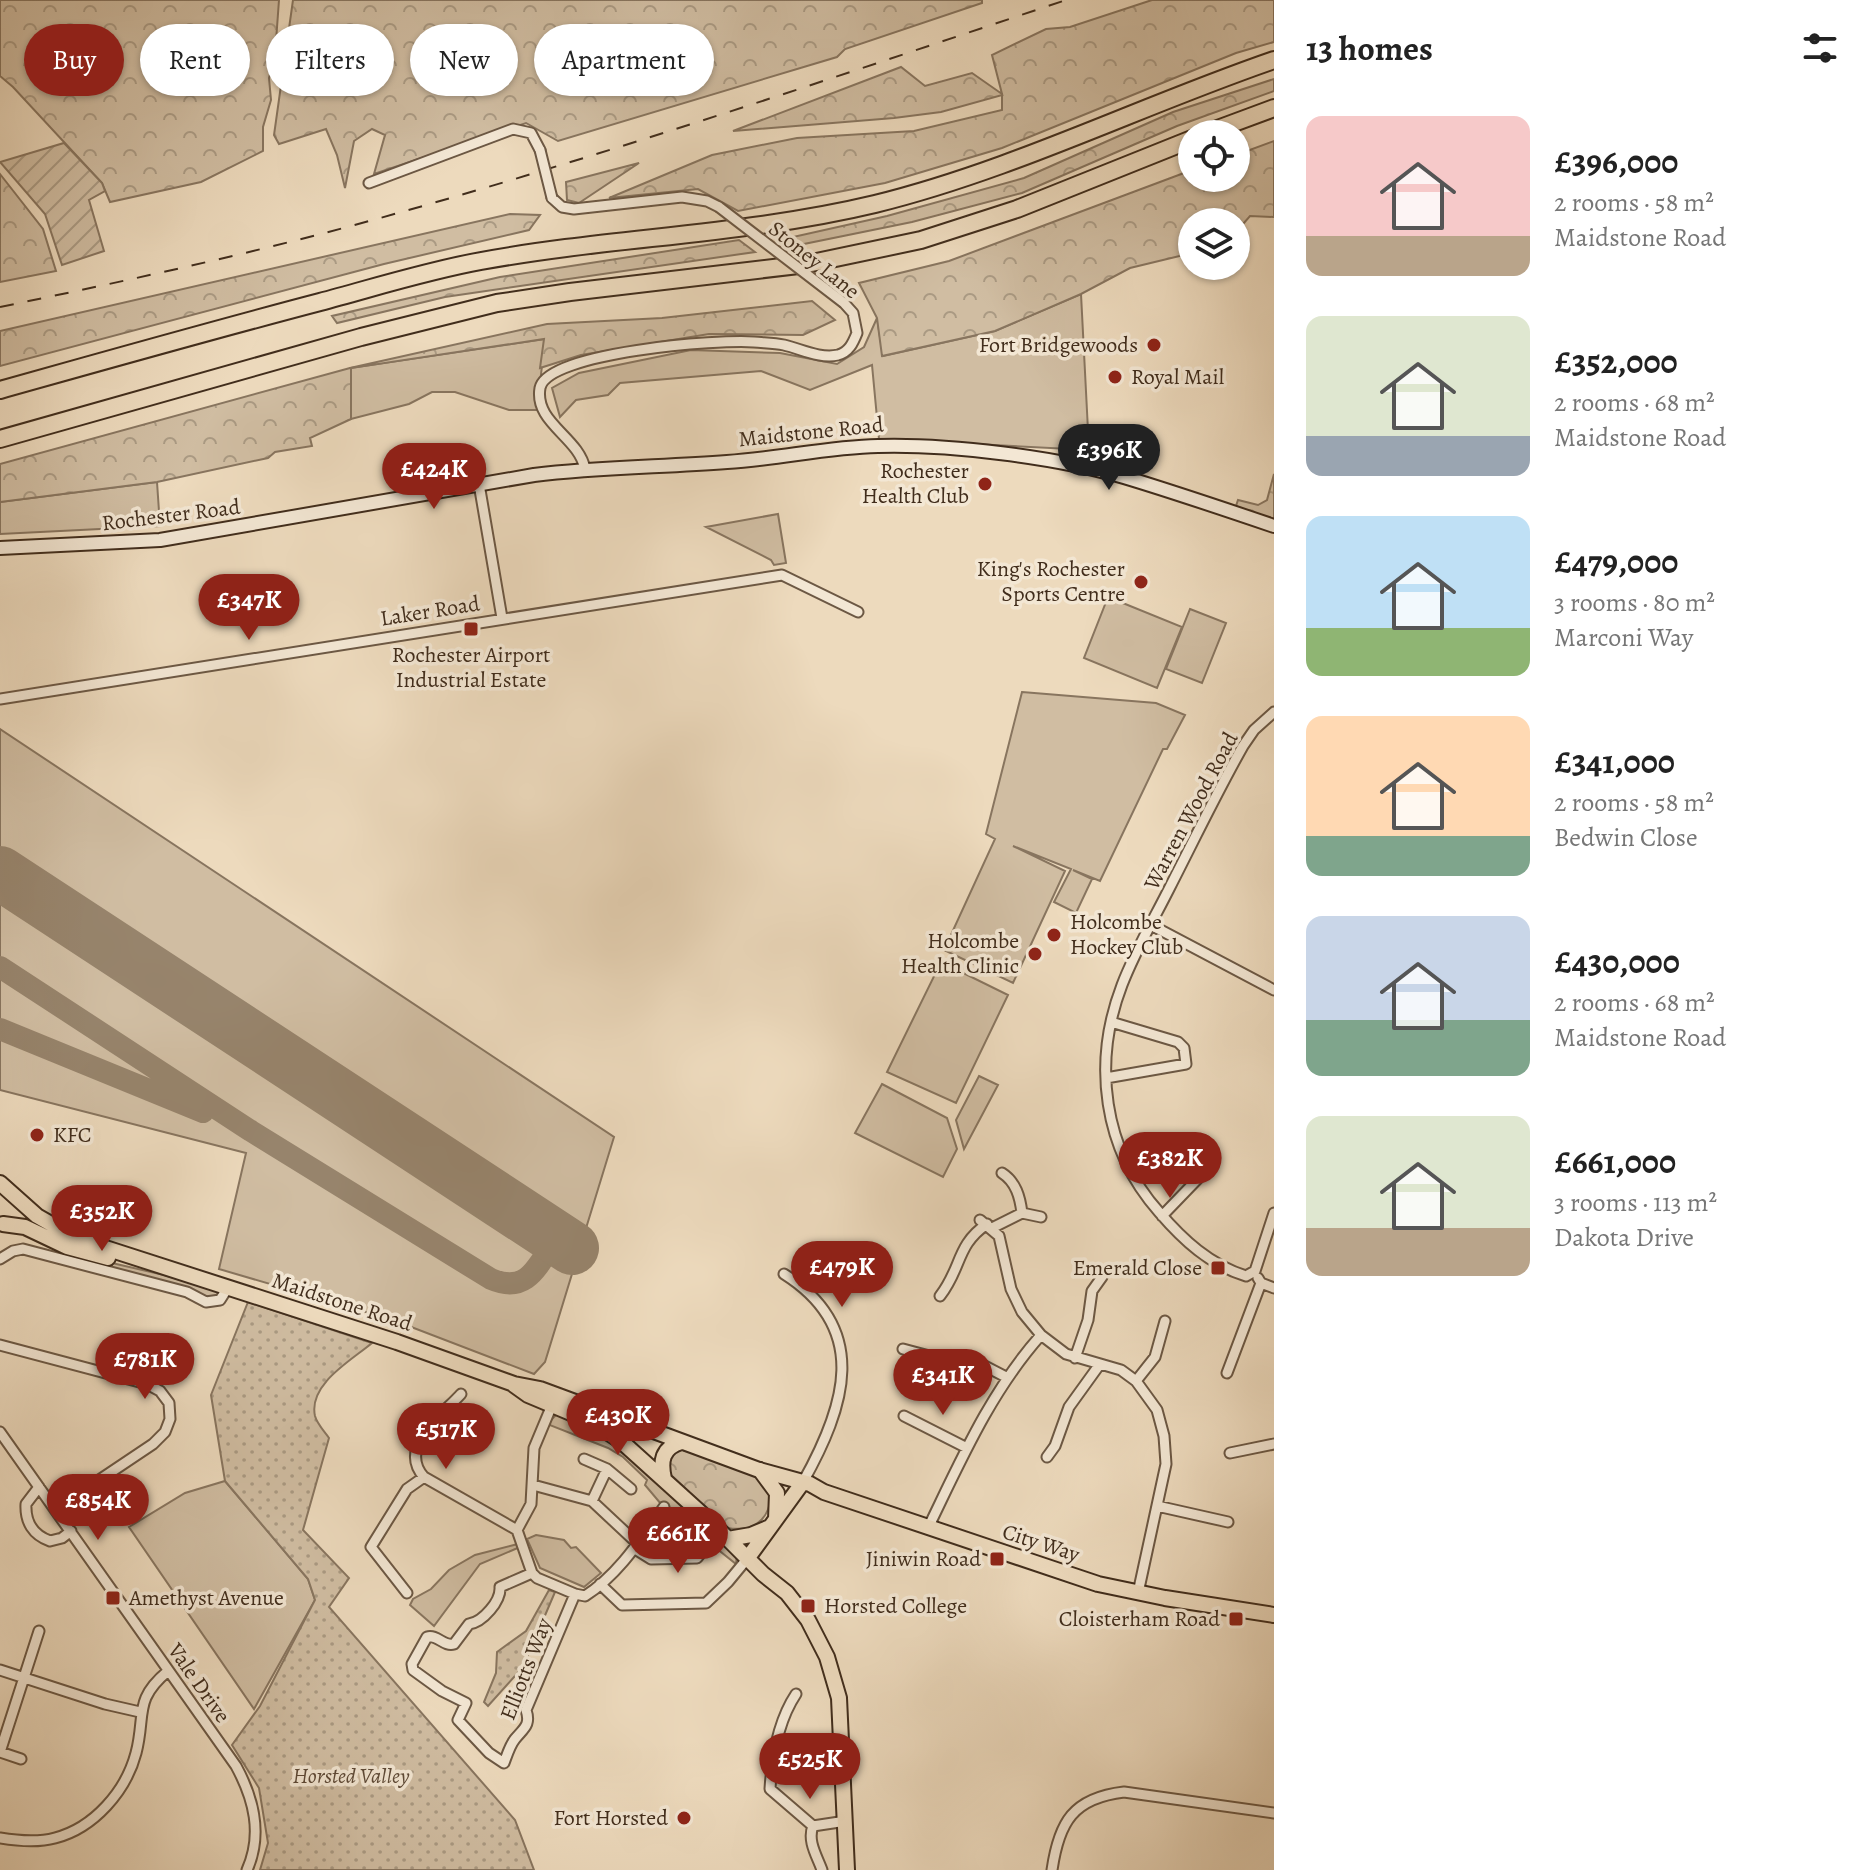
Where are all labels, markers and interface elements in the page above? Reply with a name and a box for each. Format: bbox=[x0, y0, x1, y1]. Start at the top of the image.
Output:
chip: Buy bbox=[24, 24, 124, 96]
chip: Rent bbox=[140, 24, 250, 96]
chip: Filters bbox=[266, 24, 394, 96]
chip: New bbox=[410, 24, 518, 96]
chip: Apartment bbox=[534, 24, 714, 96]
text: 13 homes bbox=[1306, 25, 1433, 72]
icon: filters bbox=[1798, 26, 1842, 70]
map controls bbox=[1178, 120, 1250, 280]
button: locate bbox=[1178, 120, 1250, 192]
text: £396,000 bbox=[1554, 138, 1678, 185]
icon: home bbox=[1370, 148, 1466, 244]
text: 2 rooms · 58 m² bbox=[1554, 185, 1714, 220]
button: layers bbox=[1178, 208, 1250, 280]
street label: Stoney Lane bbox=[762, 214, 866, 306]
text: Maidstone Road bbox=[1554, 220, 1726, 255]
place label: Fort Bridgewoods bbox=[979, 330, 1138, 360]
marker: Fort Bridgewoods bbox=[1145, 336, 1163, 354]
text: £352,000 bbox=[1554, 338, 1678, 385]
icon: home bbox=[1370, 348, 1466, 444]
place label: Royal Mail bbox=[1131, 362, 1224, 392]
marker: Royal Mail bbox=[1106, 368, 1124, 386]
text: 2 rooms · 68 m² bbox=[1554, 385, 1715, 420]
street label: Maidstone Road bbox=[737, 409, 885, 455]
text: Maidstone Road bbox=[1554, 420, 1726, 455]
pin: £396K bbox=[1053, 424, 1165, 492]
text: £396K bbox=[1076, 432, 1142, 467]
pin: £424K bbox=[378, 443, 490, 511]
text: £424K bbox=[400, 451, 468, 486]
place label: Rochester Health Club bbox=[862, 456, 969, 511]
marker: Rochester Health Club bbox=[976, 475, 994, 493]
street label: Rochester Road bbox=[100, 492, 242, 538]
text: £479,000 bbox=[1554, 538, 1678, 585]
icon: home bbox=[1370, 548, 1466, 644]
place label: King's Rochester Sports Centre bbox=[977, 554, 1125, 609]
marker: King's Rochester Sports Centre bbox=[1132, 573, 1150, 591]
pin: £347K bbox=[193, 574, 305, 642]
text: £347K bbox=[216, 582, 282, 617]
text: 3 rooms · 80 m² bbox=[1554, 585, 1715, 620]
street label: Laker Road bbox=[378, 588, 482, 634]
marker: Rochester Airport Industrial Estate bbox=[462, 620, 480, 638]
text: Marconi Way bbox=[1554, 620, 1693, 655]
place label: Rochester Airport Industrial Estate bbox=[392, 640, 550, 695]
street label: Warren Wood Road bbox=[1136, 727, 1245, 896]
text: £341,000 bbox=[1554, 738, 1675, 785]
icon: home bbox=[1370, 748, 1466, 844]
text: 2 rooms · 58 m² bbox=[1554, 785, 1714, 820]
text: Bedwin Close bbox=[1554, 820, 1698, 855]
place label: Holcombe Hockey Club bbox=[1070, 907, 1183, 962]
place label: Holcombe Health Clinic bbox=[901, 926, 1019, 981]
marker: Holcombe Hockey Club bbox=[1045, 926, 1063, 944]
text: £430,000 bbox=[1554, 938, 1680, 985]
marker: Holcombe Health Clinic bbox=[1026, 945, 1044, 963]
icon: home bbox=[1370, 948, 1466, 1044]
text: 2 rooms · 68 m² bbox=[1554, 985, 1715, 1020]
text: Maidstone Road bbox=[1554, 1020, 1726, 1055]
place label: KFC bbox=[53, 1120, 92, 1150]
marker: KFC bbox=[28, 1126, 46, 1144]
pin: £382K bbox=[1114, 1132, 1226, 1200]
text: £661,000 bbox=[1554, 1138, 1676, 1185]
text: £382K bbox=[1137, 1140, 1203, 1175]
icon: home bbox=[1370, 1148, 1466, 1244]
pin: £352K bbox=[46, 1185, 158, 1253]
text: 3 rooms · 113 m² bbox=[1554, 1185, 1717, 1220]
text: £352K bbox=[69, 1193, 135, 1228]
text: Dakota Drive bbox=[1554, 1220, 1694, 1255]
pin: £479K bbox=[786, 1241, 898, 1309]
text: £479K bbox=[809, 1249, 875, 1284]
place label: Emerald Close bbox=[1073, 1253, 1202, 1283]
marker: Emerald Close bbox=[1209, 1259, 1227, 1277]
street label: Maidstone Road bbox=[268, 1265, 416, 1339]
pin: £781K bbox=[89, 1333, 201, 1401]
text: £781K bbox=[113, 1341, 177, 1376]
pin: £341K bbox=[887, 1349, 999, 1417]
text: £341K bbox=[911, 1357, 975, 1392]
pin: £430K bbox=[562, 1389, 674, 1457]
text: £430K bbox=[584, 1397, 652, 1432]
pin: £517K bbox=[390, 1403, 502, 1471]
text: £517K bbox=[415, 1411, 477, 1446]
pin: £854K bbox=[42, 1474, 154, 1542]
text: £854K bbox=[65, 1482, 131, 1517]
pin: £661K bbox=[622, 1507, 734, 1575]
text: £661K bbox=[646, 1515, 710, 1550]
street label: City Way bbox=[999, 1516, 1084, 1570]
place label: Jiniwin Road bbox=[866, 1544, 981, 1574]
marker: Jiniwin Road bbox=[988, 1550, 1006, 1568]
place label: Amethyst Avenue bbox=[128, 1583, 284, 1613]
marker: Amethyst Avenue bbox=[104, 1589, 122, 1607]
place label: Horsted College bbox=[824, 1591, 967, 1621]
marker: Horsted College bbox=[799, 1597, 817, 1615]
place label: Cloisterham Road bbox=[1059, 1604, 1220, 1634]
marker: Cloisterham Road bbox=[1227, 1610, 1245, 1628]
street label: Elliotts Way bbox=[493, 1614, 559, 1724]
street label: Vale Drive bbox=[160, 1636, 237, 1729]
pin: £525K bbox=[754, 1733, 866, 1801]
text: £525K bbox=[777, 1741, 843, 1776]
park label: Horsted Valley bbox=[292, 1761, 410, 1791]
place label: Fort Horsted bbox=[553, 1803, 668, 1833]
marker: Fort Horsted bbox=[675, 1809, 693, 1827]

